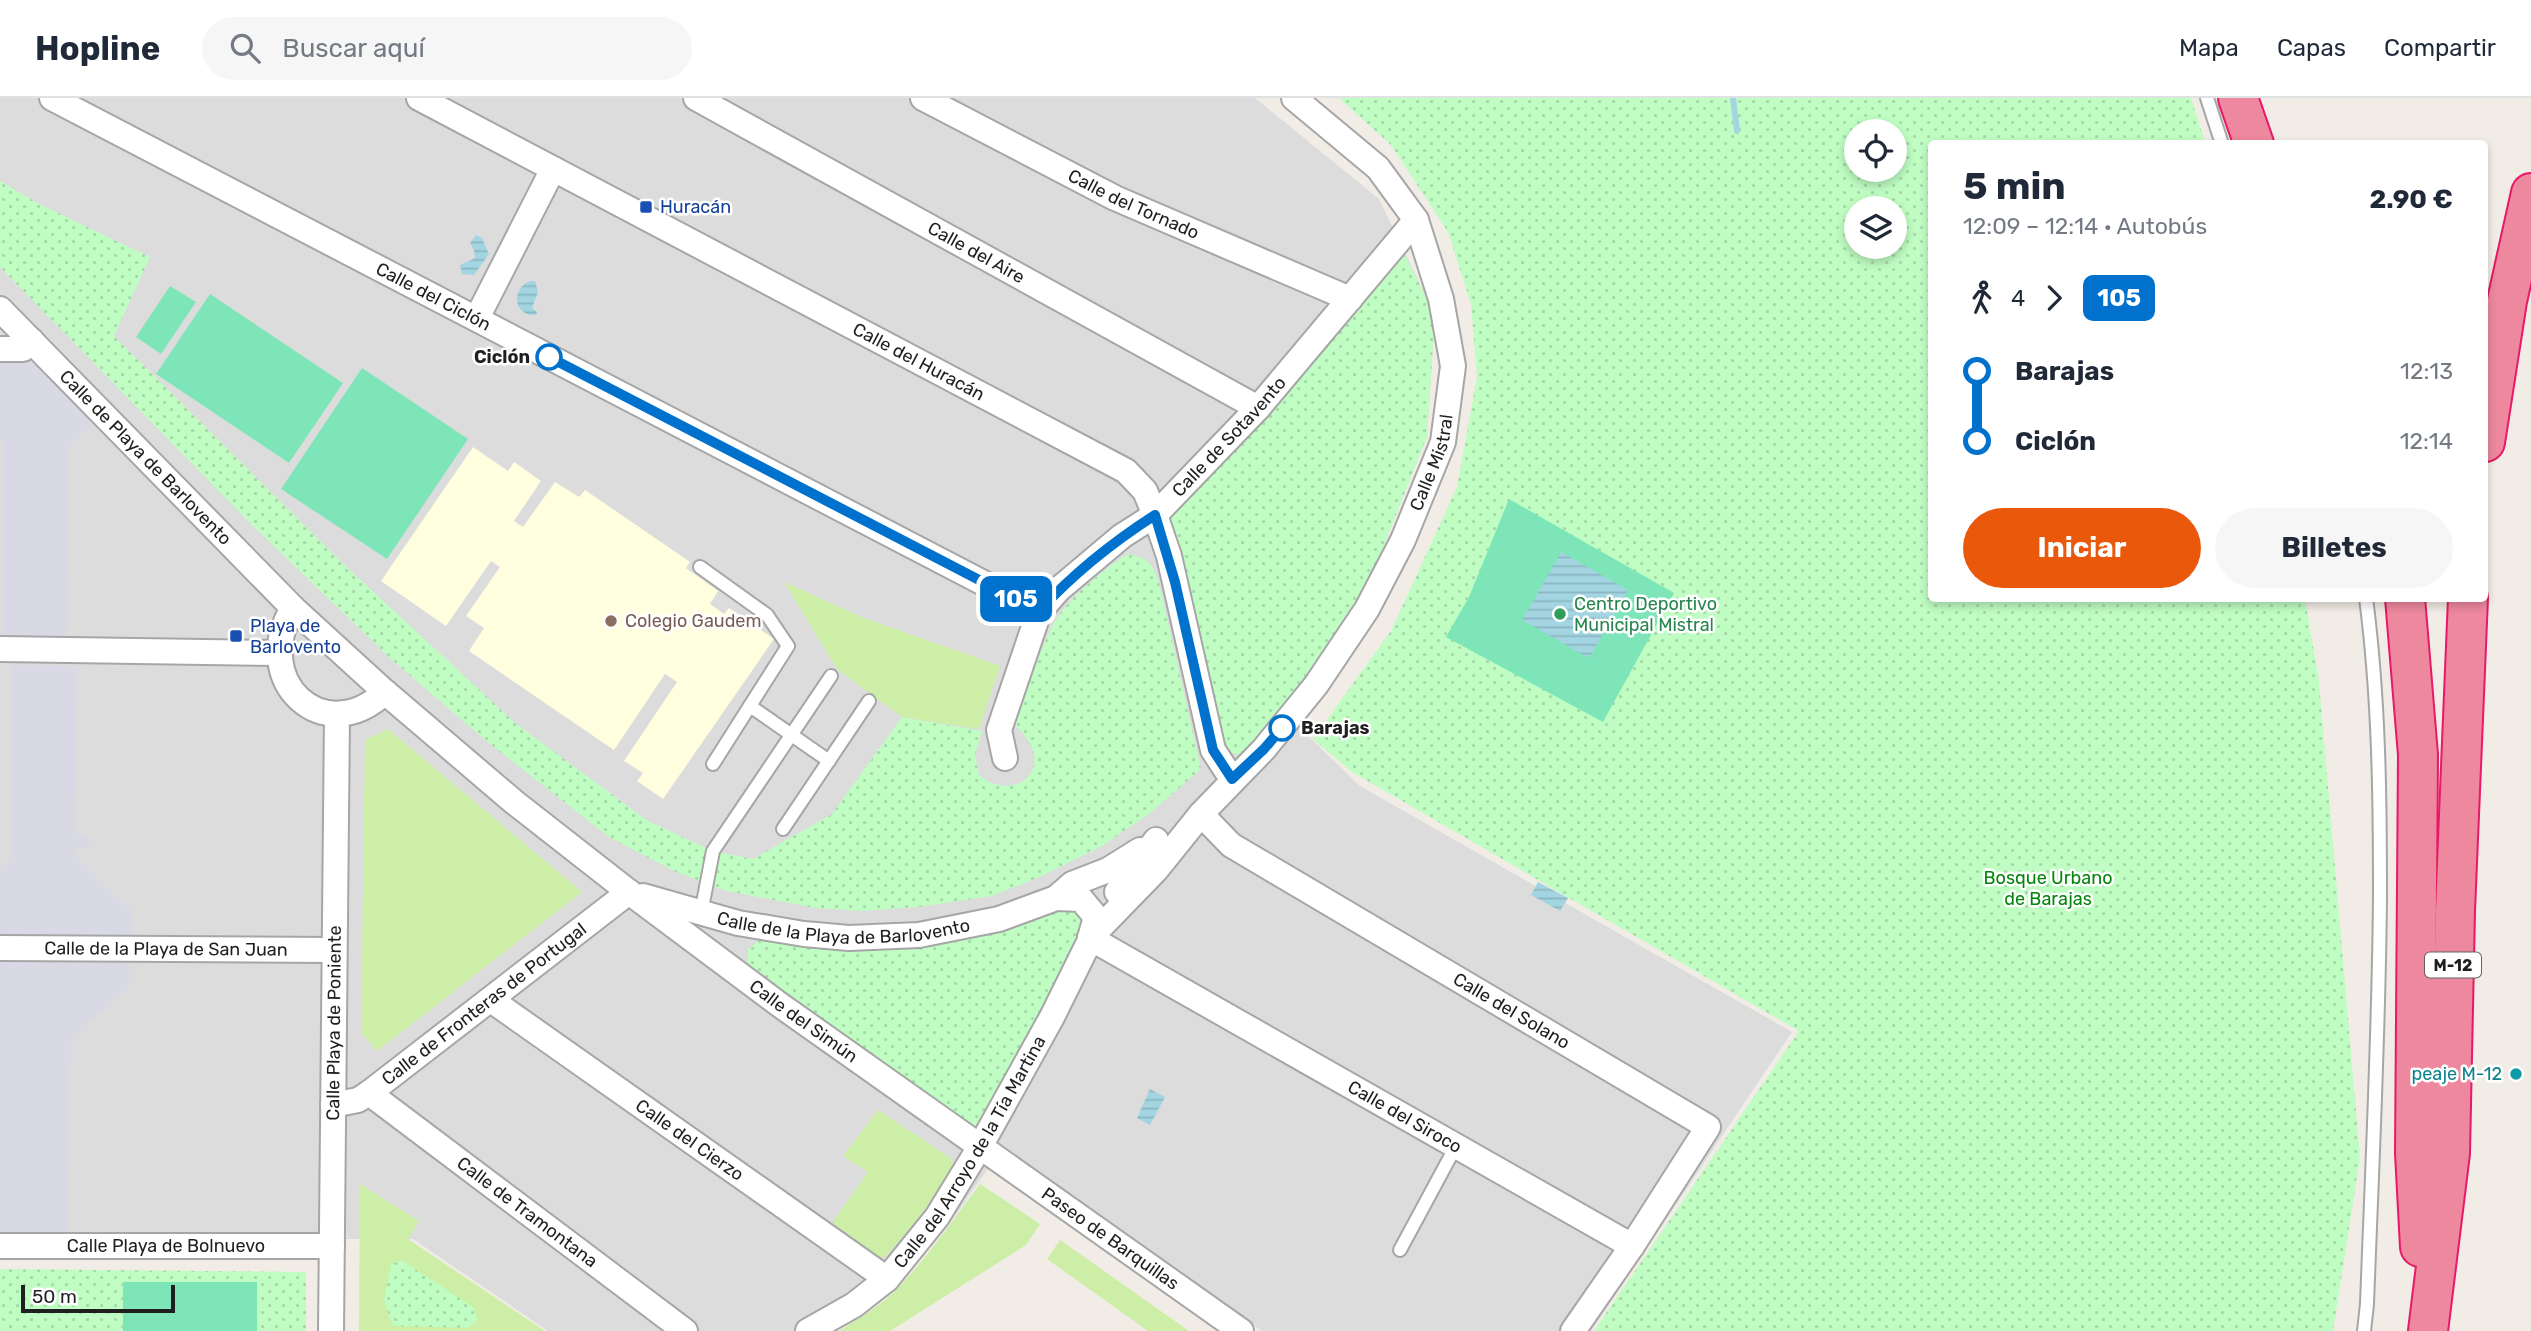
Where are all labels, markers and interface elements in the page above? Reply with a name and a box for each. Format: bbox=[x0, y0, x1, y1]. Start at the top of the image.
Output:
search box bbox=[202, 17, 692, 80]
text: Hopline bbox=[35, 29, 160, 68]
icon: search bbox=[226, 29, 264, 67]
text: Buscar aquí bbox=[282, 33, 425, 64]
text: Mapa bbox=[2179, 34, 2239, 62]
text: Capas bbox=[2277, 34, 2346, 62]
text: Compartir bbox=[2384, 34, 2496, 62]
map controls bbox=[1844, 119, 1907, 259]
button: locate bbox=[1844, 119, 1907, 182]
text: 5 min bbox=[1963, 163, 2066, 209]
street label: Calle del Tornado bbox=[1064, 164, 1203, 244]
text: 2.90 € bbox=[2369, 184, 2453, 215]
place label: Huracán bbox=[660, 196, 731, 218]
button: layers bbox=[1844, 196, 1907, 259]
marker: Huracán bbox=[638, 199, 654, 215]
text: 12:09 – 12:14 · Autobús bbox=[1963, 212, 2207, 240]
street label: Calle del Aire bbox=[924, 217, 1029, 288]
street label: Calle del Ciclón bbox=[372, 258, 495, 336]
icon: walk bbox=[1963, 279, 2001, 317]
icon: forward bbox=[2035, 279, 2073, 317]
text: 4 bbox=[2011, 284, 2025, 312]
text: 105 bbox=[2097, 284, 2141, 312]
street label: Calle del Huracán bbox=[849, 318, 988, 405]
marker: Ciclón bbox=[536, 344, 562, 370]
place label: Ciclón bbox=[474, 346, 530, 368]
text: Barajas bbox=[2015, 356, 2114, 387]
text: 12:13 bbox=[2400, 357, 2453, 385]
street label: Calle de Playa de Barlovento bbox=[55, 365, 236, 550]
street label: Calle de Sotavento bbox=[1168, 372, 1291, 501]
street label: Calle Mistral bbox=[1405, 413, 1458, 514]
text: Ciclón bbox=[2015, 426, 2096, 457]
text: 12:14 bbox=[2400, 427, 2453, 455]
button: Iniciar bbox=[1963, 508, 2201, 588]
button: Billetes bbox=[2215, 508, 2453, 588]
line badge: 105 bbox=[976, 576, 1056, 622]
text: 105 bbox=[994, 585, 1038, 613]
place label: Centro Deportivo Municipal Mistral bbox=[1574, 593, 1717, 636]
marker: Centro Deportivo Municipal Mistral bbox=[1552, 606, 1568, 622]
place label: Colegio Gaudem bbox=[625, 610, 761, 632]
marker: Colegio Gaudem bbox=[603, 613, 619, 629]
place label: Playa de Barlovento bbox=[250, 615, 341, 658]
marker: Playa de Barlovento bbox=[228, 628, 244, 644]
marker: Barajas bbox=[1269, 715, 1295, 741]
place label: Barajas bbox=[1301, 717, 1370, 739]
park label: Bosque Urbano de Barajas bbox=[1984, 867, 2112, 910]
street label: Calle de la Playa de Barlovento bbox=[714, 907, 972, 949]
street label: Calle de Fronteras de Portugal bbox=[377, 918, 591, 1090]
street label: Calle Playa de Poniente bbox=[322, 925, 346, 1121]
street label: Calle de la Playa de San Juan bbox=[44, 937, 288, 961]
road number: M-12 bbox=[2425, 952, 2481, 978]
street label: Calle del Solano bbox=[1449, 968, 1574, 1054]
street label: Calle del Simún bbox=[745, 975, 862, 1068]
street label: Calle del Arroyo de la Tía Martina bbox=[889, 1032, 1050, 1273]
place label: peaje M-12 bbox=[2412, 1063, 2502, 1085]
marker: peaje M-12 bbox=[2508, 1066, 2524, 1082]
street label: Calle del Siroco bbox=[1344, 1076, 1466, 1158]
street label: Calle del Cierzo bbox=[631, 1094, 748, 1186]
street label: Calle de Tramontana bbox=[452, 1152, 602, 1272]
street label: Paseo de Barquillas bbox=[1037, 1183, 1183, 1295]
street label: Calle Playa de Bolnuevo bbox=[67, 1235, 265, 1257]
scale bar bbox=[21, 1282, 175, 1314]
text: 50 m bbox=[32, 1285, 77, 1308]

